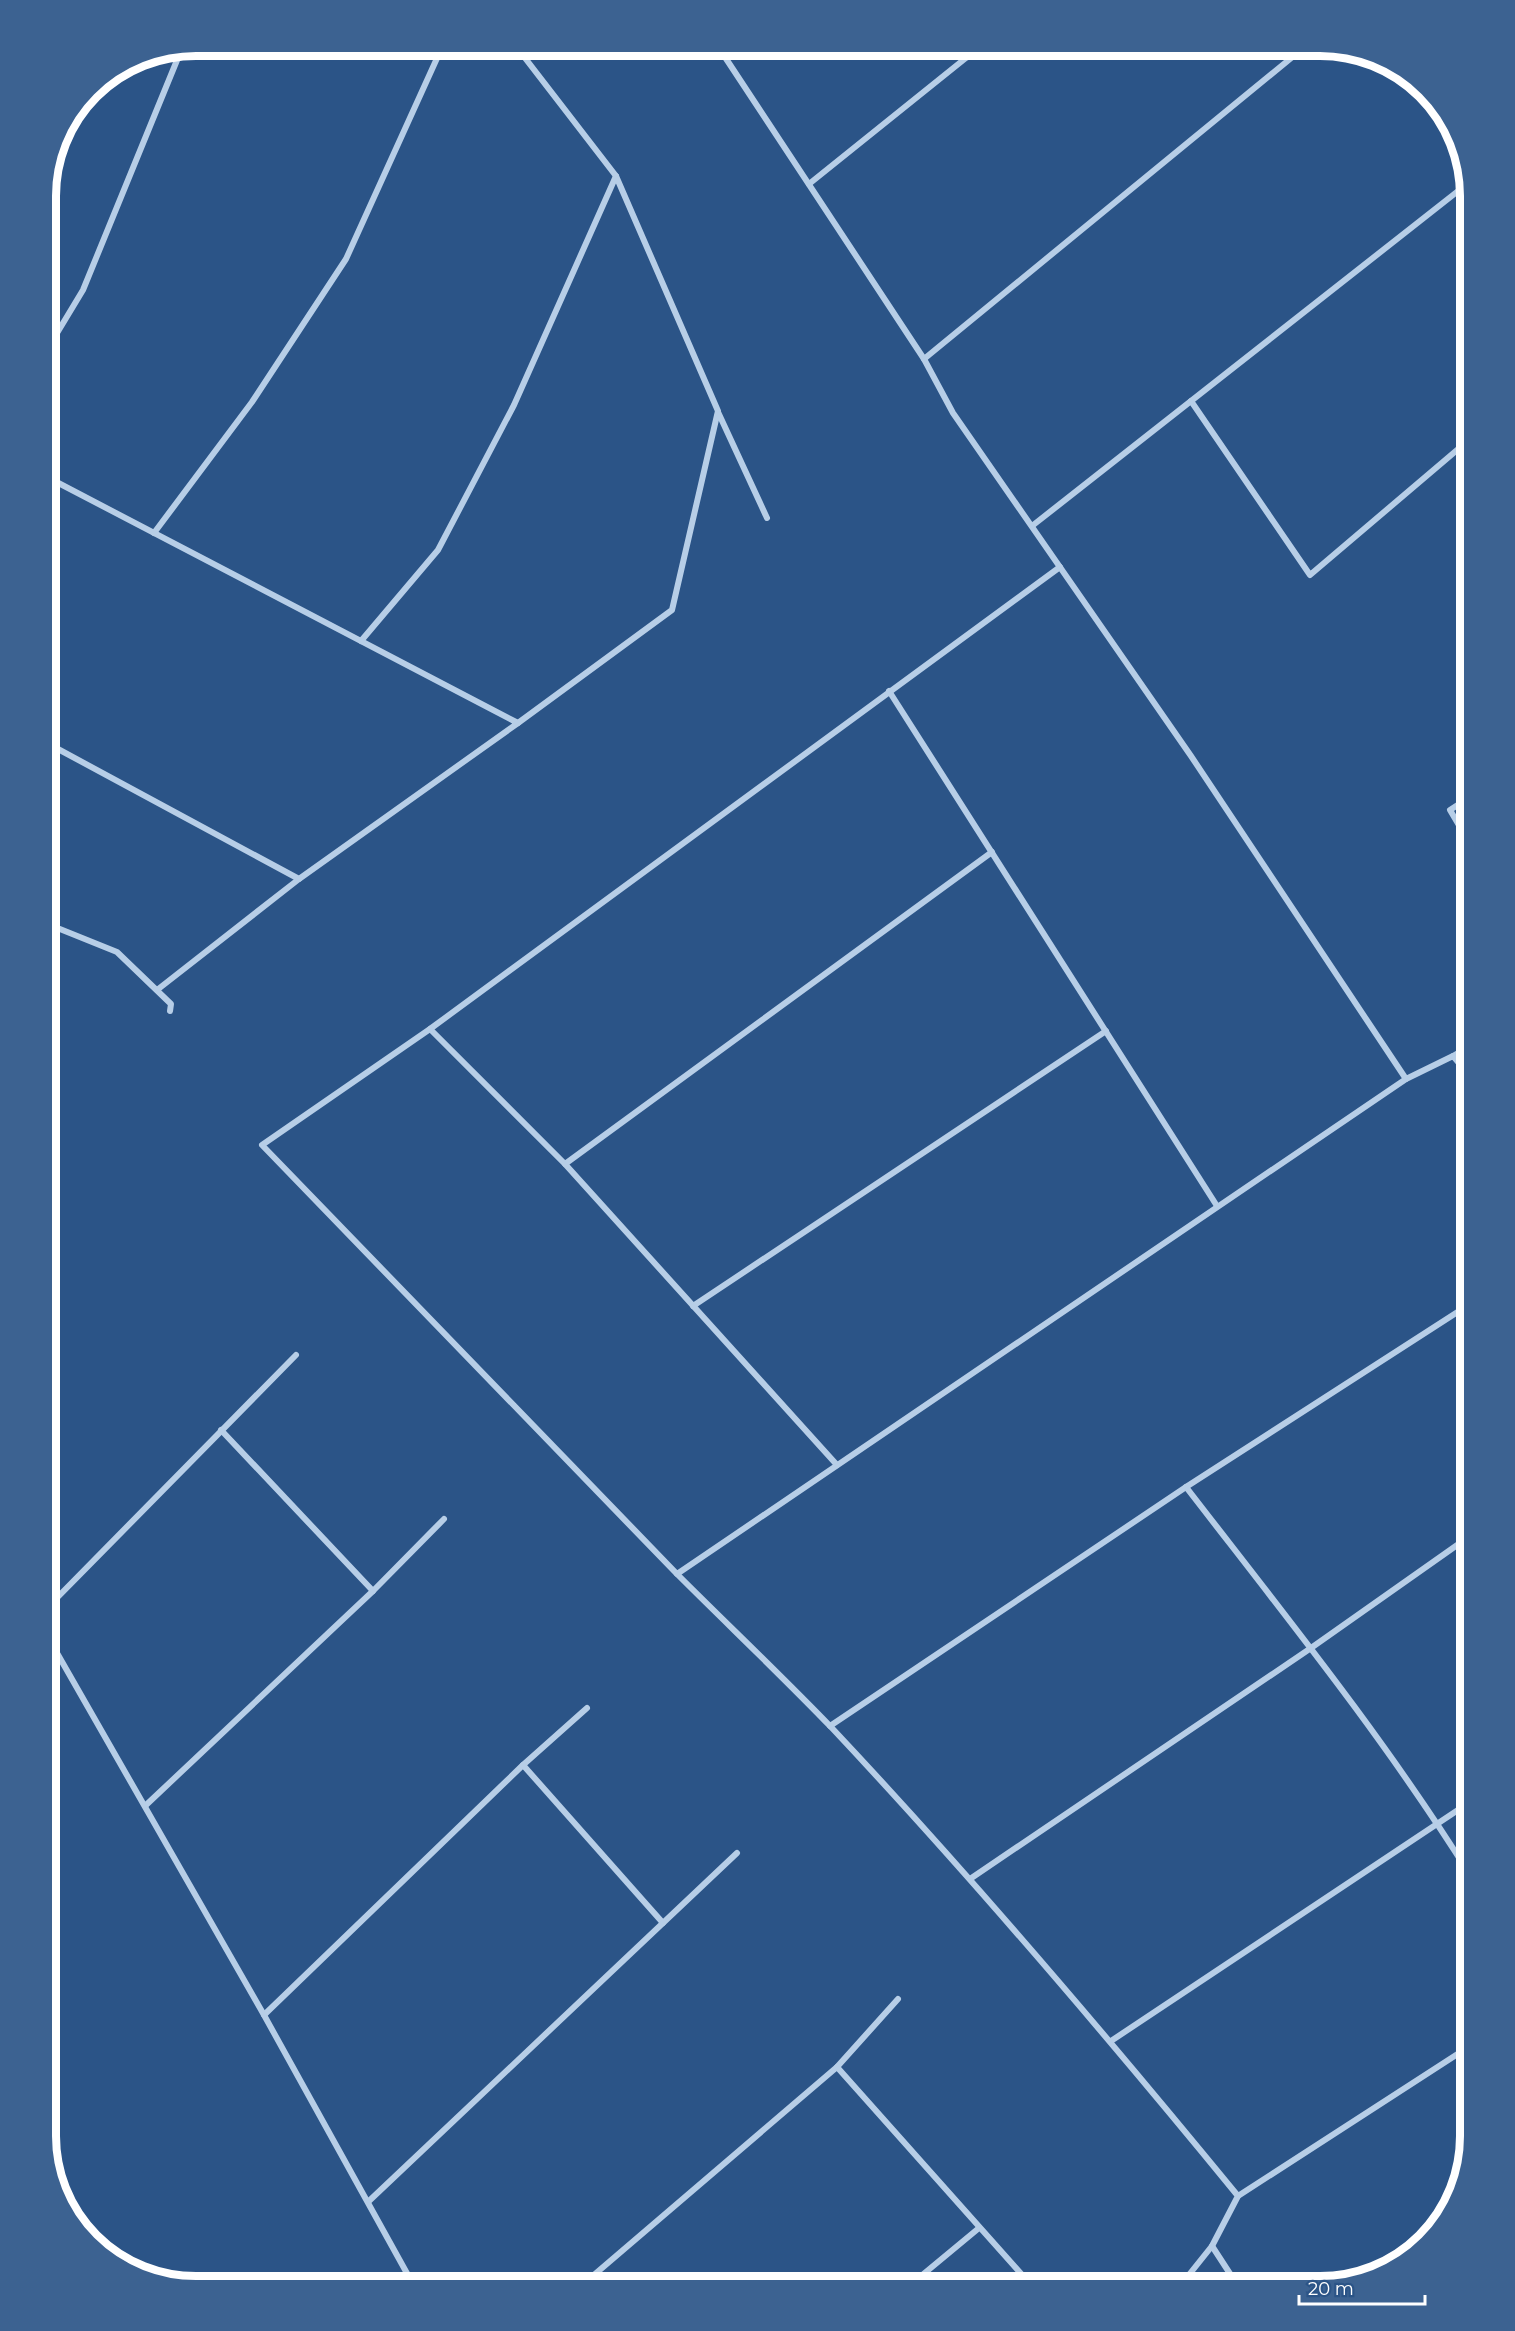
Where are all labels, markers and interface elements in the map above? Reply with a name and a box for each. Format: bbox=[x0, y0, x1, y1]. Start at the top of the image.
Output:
scale bar bbox=[1299, 2268, 1425, 2306]
text: 20 m bbox=[1308, 2278, 1354, 2300]

